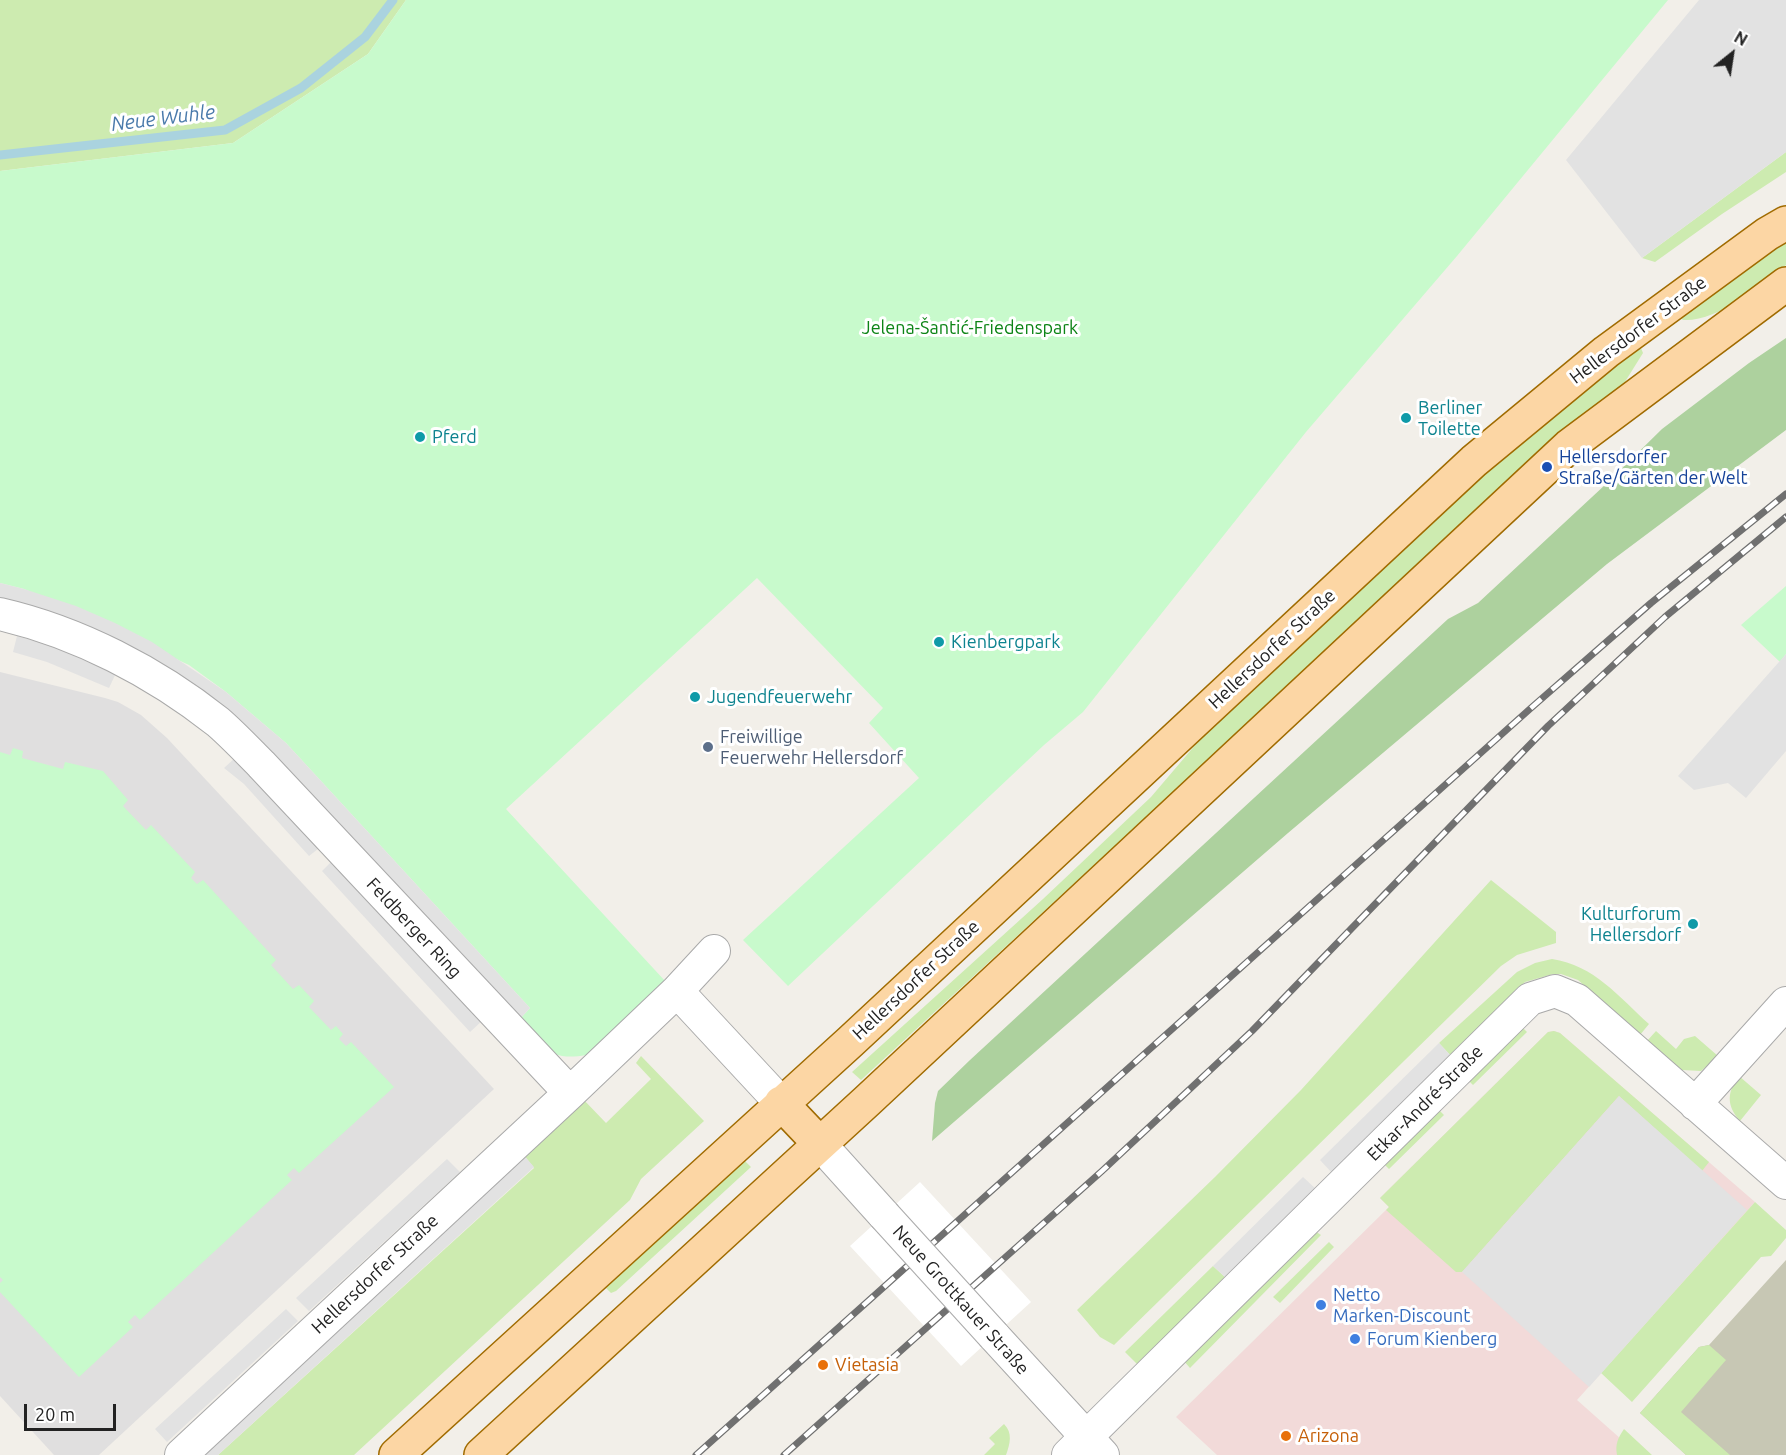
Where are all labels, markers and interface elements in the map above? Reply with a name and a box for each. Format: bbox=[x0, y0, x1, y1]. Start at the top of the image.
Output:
north arrow bbox=[1702, 24, 1762, 84]
text: N bbox=[1731, 28, 1751, 49]
water label: Neue Wuhle bbox=[110, 100, 216, 136]
street label: Hellersdorfer Straße bbox=[1565, 272, 1711, 388]
park label: Jelena-Šantić-Friedenspark bbox=[862, 317, 1078, 339]
place label: Berliner Toilette bbox=[1418, 397, 1482, 440]
marker: Berliner Toilette bbox=[1399, 411, 1413, 425]
place label: Pferd bbox=[432, 426, 477, 448]
marker: Pferd bbox=[413, 430, 427, 444]
place label: Hellersdorfer Straße/Gärten der Welt bbox=[1559, 446, 1748, 488]
marker: Hellersdorfer Straße/Gärten der Welt bbox=[1540, 460, 1554, 474]
street label: Hellersdorfer Straße bbox=[1204, 585, 1340, 713]
place label: Kienbergpark bbox=[951, 631, 1060, 653]
marker: Kienbergpark bbox=[932, 635, 946, 649]
place label: Jugendfeuerwehr bbox=[707, 686, 852, 708]
marker: Jugendfeuerwehr bbox=[688, 690, 702, 704]
place label: Freiwillige Feuerwehr Hellersdorf bbox=[720, 726, 903, 768]
marker: Freiwillige Feuerwehr Hellersdorf bbox=[701, 740, 715, 754]
street label: Feldberger Ring bbox=[362, 873, 466, 983]
place label: Kulturforum Hellersdorf bbox=[1581, 903, 1681, 946]
street label: Hellersdorfer Straße bbox=[848, 916, 984, 1044]
marker: Kulturforum Hellersdorf bbox=[1686, 917, 1700, 931]
street label: Etkar-André-Straße bbox=[1363, 1041, 1487, 1165]
street label: Hellersdorfer Straße bbox=[307, 1210, 443, 1338]
street label: Neue Grottkauer Straße bbox=[888, 1221, 1034, 1379]
place label: Netto Marken-Discount bbox=[1333, 1284, 1470, 1326]
marker: Netto Marken-Discount bbox=[1314, 1298, 1328, 1312]
place label: Forum Kienberg bbox=[1367, 1328, 1497, 1350]
marker: Forum Kienberg bbox=[1348, 1332, 1362, 1346]
place label: Vietasia bbox=[835, 1354, 899, 1376]
marker: Vietasia bbox=[816, 1358, 830, 1372]
scale bar bbox=[27, 1392, 118, 1430]
text: 20 m bbox=[35, 1404, 75, 1424]
place label: Arizona bbox=[1298, 1425, 1359, 1447]
marker: Arizona bbox=[1279, 1429, 1293, 1443]

